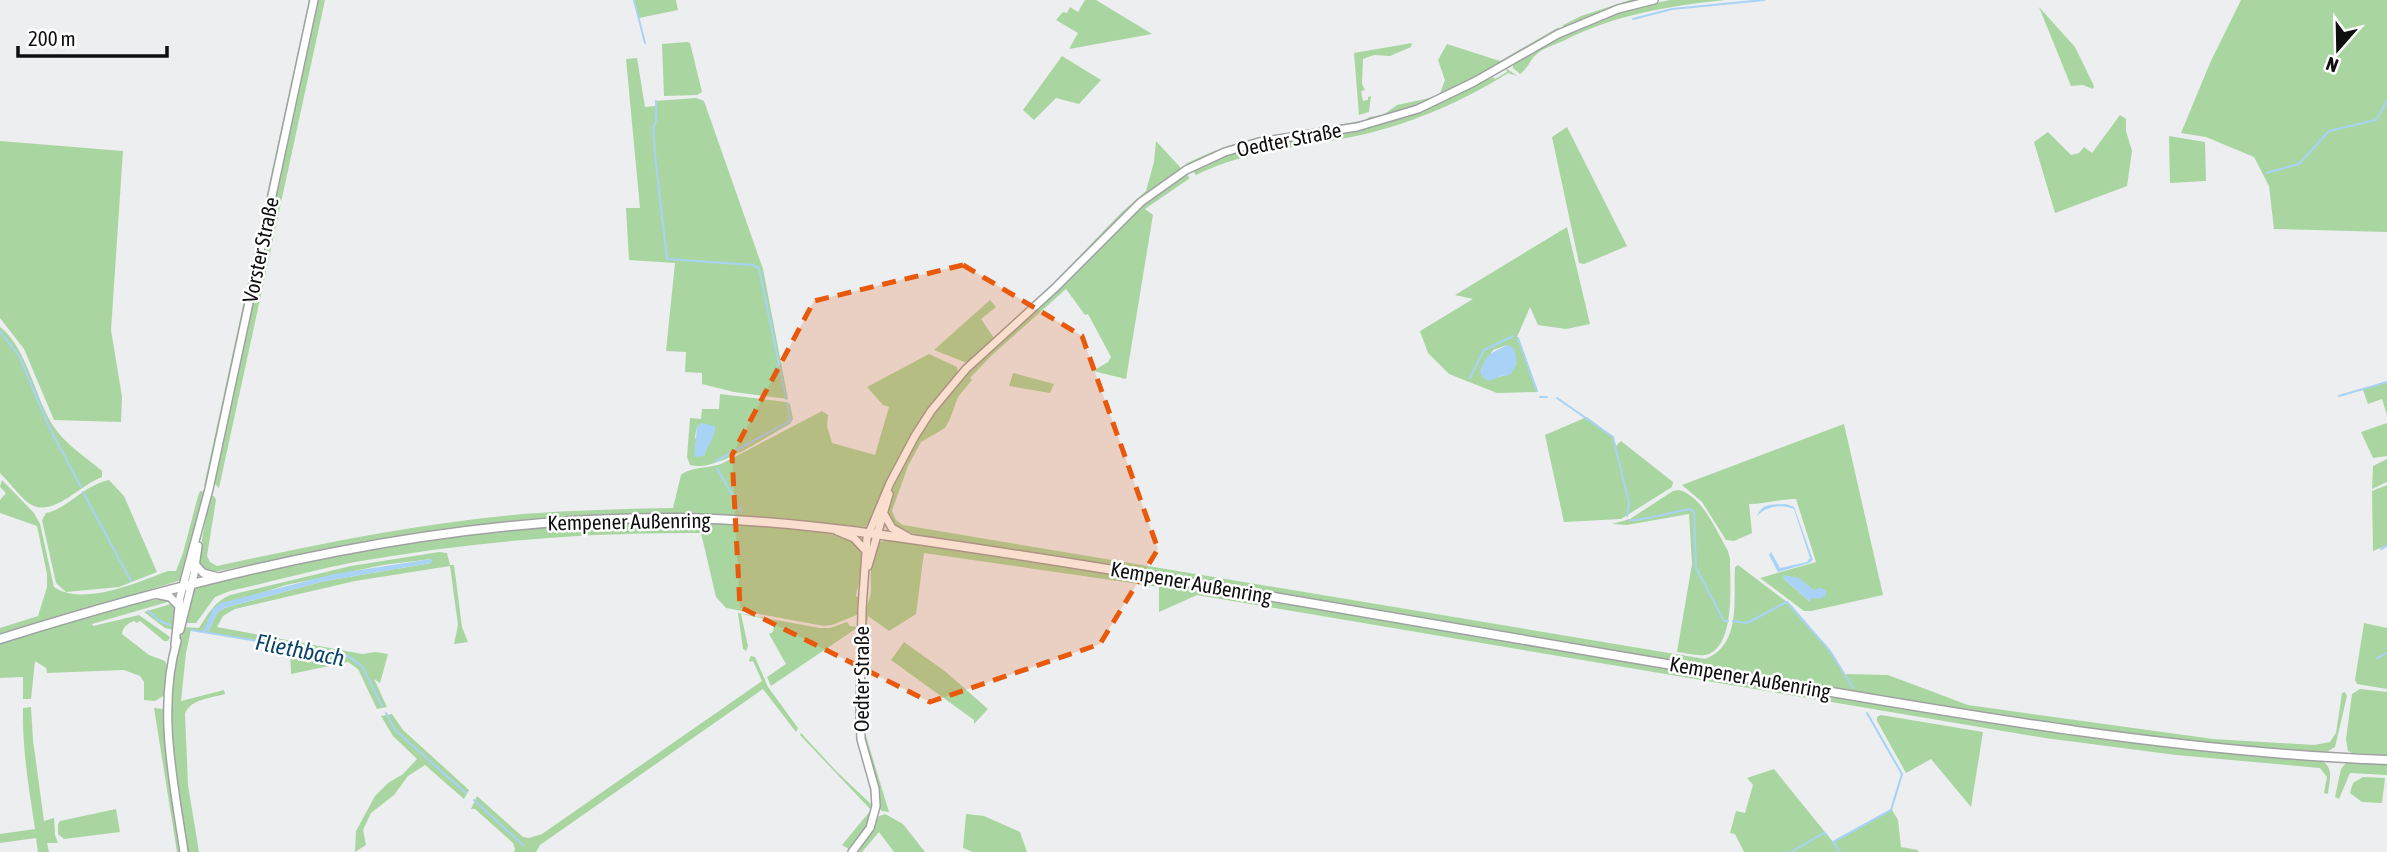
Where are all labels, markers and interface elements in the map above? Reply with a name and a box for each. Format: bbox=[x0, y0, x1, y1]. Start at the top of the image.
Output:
scale bar bbox=[18, 14, 166, 58]
north arrow bbox=[2303, 14, 2373, 84]
text: 200 m bbox=[28, 26, 76, 50]
text: N bbox=[2323, 53, 2341, 77]
street label: Oedter Straße bbox=[1235, 117, 1343, 161]
street label: Vorster Straße bbox=[237, 195, 283, 305]
street label: Kempener Außenring bbox=[547, 508, 711, 534]
street label: Kempener Außenring bbox=[1109, 556, 1274, 608]
street label: Oedter Straße bbox=[849, 626, 873, 732]
water label: Fliethbach bbox=[253, 629, 347, 671]
street label: Kempener Außenring bbox=[1668, 651, 1833, 703]

